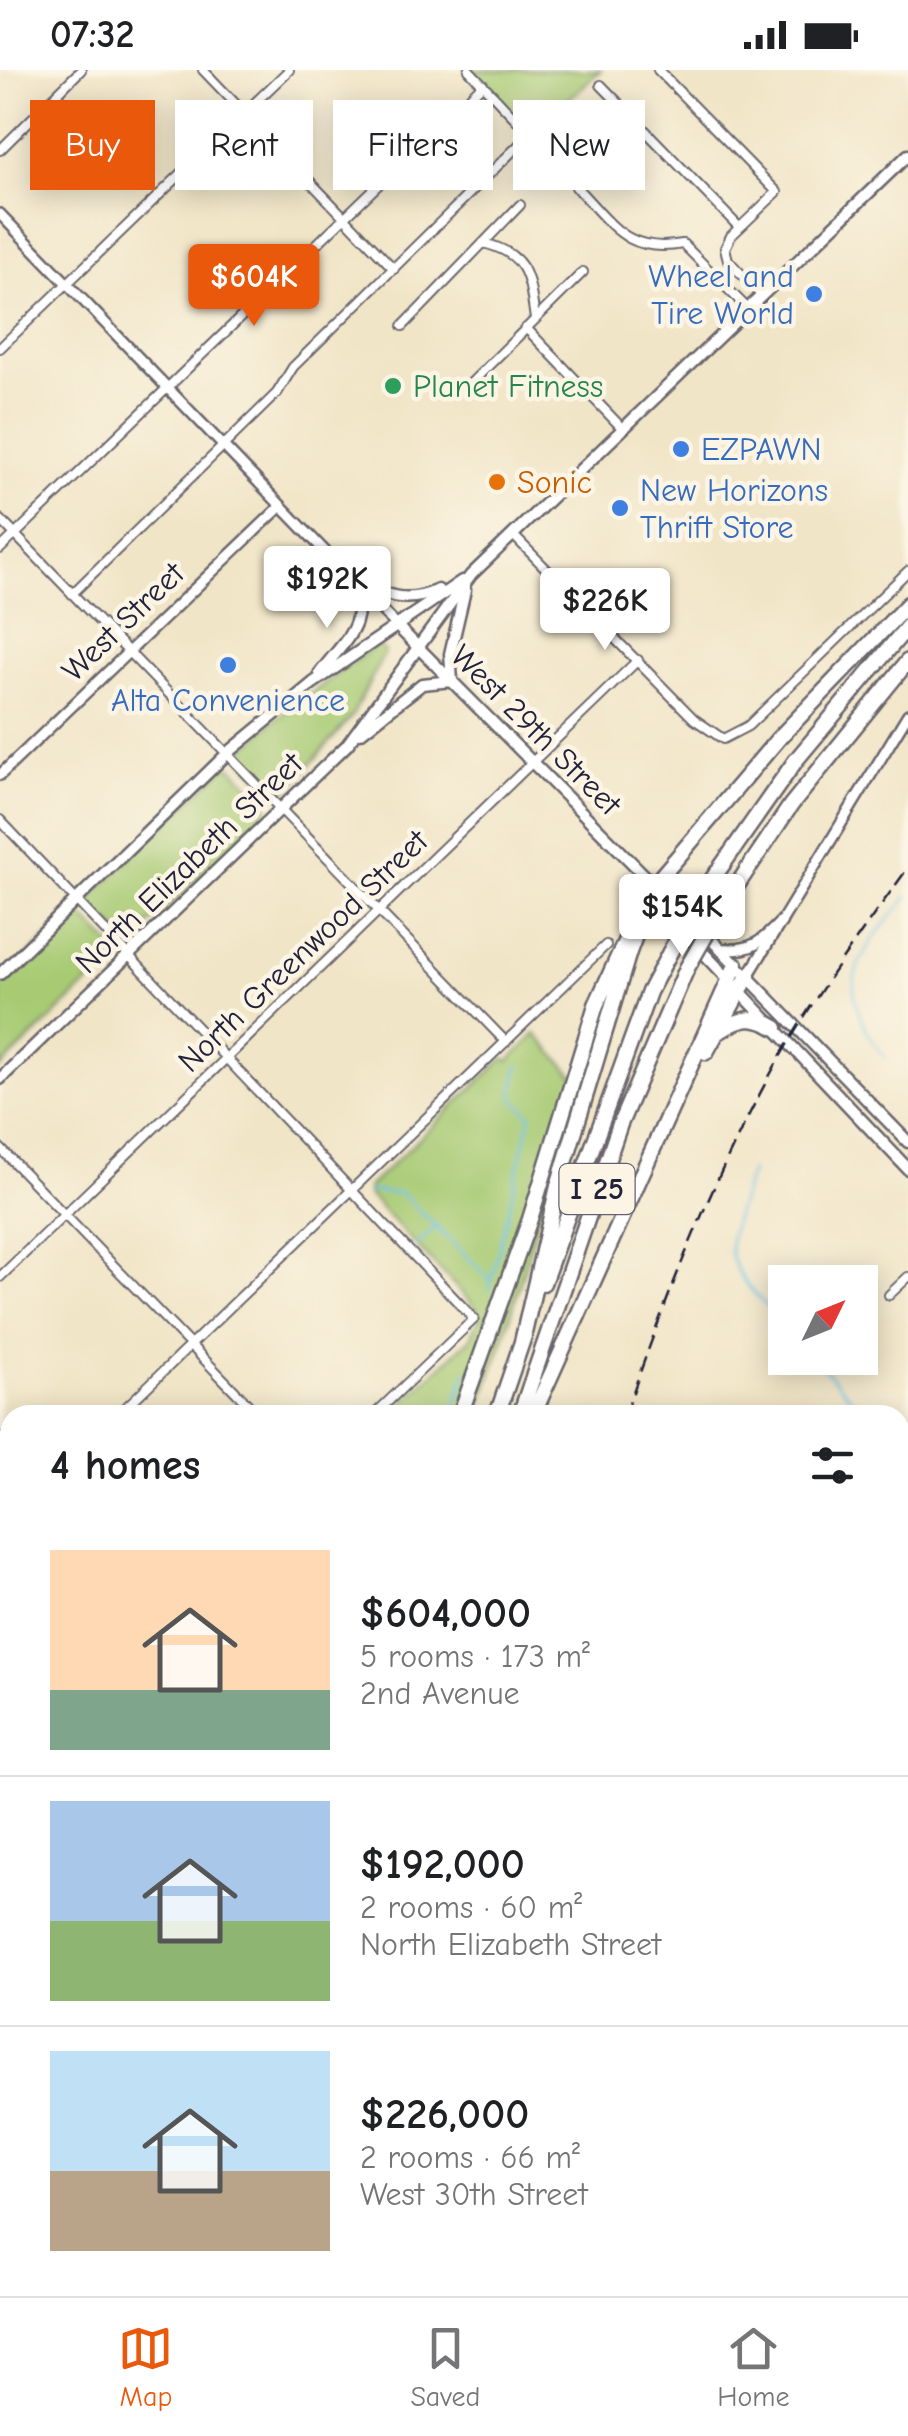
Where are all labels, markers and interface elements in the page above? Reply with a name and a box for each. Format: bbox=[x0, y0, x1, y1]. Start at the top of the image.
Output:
text: 07:32 bbox=[50, 13, 134, 57]
chip: Buy bbox=[30, 100, 155, 190]
chip: Rent bbox=[175, 100, 313, 190]
chip: Filters bbox=[333, 100, 493, 190]
chip: New bbox=[513, 100, 645, 190]
pin: $604K bbox=[184, 244, 324, 329]
text: $604K bbox=[210, 258, 298, 295]
place label: Wheel and Tire World bbox=[648, 258, 794, 332]
marker: Wheel and Tire World bbox=[803, 283, 825, 305]
place label: Planet Fitness bbox=[413, 368, 603, 405]
marker: Planet Fitness bbox=[382, 375, 404, 397]
place label: EZPAWN bbox=[701, 431, 821, 468]
marker: EZPAWN bbox=[670, 438, 692, 460]
place label: Sonic bbox=[517, 464, 592, 501]
marker: Sonic bbox=[486, 471, 508, 493]
place label: New Horizons Thrift Store bbox=[640, 472, 828, 546]
marker: New Horizons Thrift Store bbox=[609, 497, 631, 519]
pin: $192K bbox=[257, 546, 397, 631]
street label: West Street bbox=[54, 554, 192, 689]
text: $192K bbox=[286, 560, 368, 597]
pin: $226K bbox=[535, 568, 675, 653]
text: $226K bbox=[562, 582, 648, 619]
street label: West 29th Street bbox=[443, 637, 629, 823]
marker: Alta Convenience bbox=[217, 654, 239, 676]
place label: Alta Convenience bbox=[111, 682, 345, 719]
street label: North Elizabeth Street bbox=[68, 744, 311, 981]
street label: North Greenwood Street bbox=[171, 822, 436, 1080]
pin: $154K bbox=[612, 874, 752, 959]
text: $154K bbox=[641, 888, 723, 925]
road number: I 25 bbox=[560, 1164, 634, 1214]
north arrow bbox=[768, 1265, 878, 1375]
map controls bbox=[768, 1265, 878, 1375]
icon: filters bbox=[805, 1438, 860, 1493]
text: 4 homes bbox=[50, 1441, 200, 1490]
text: $604,000 bbox=[360, 1589, 531, 1638]
icon: home bbox=[130, 1590, 250, 1710]
text: 5 rooms · 173 m² bbox=[360, 1638, 590, 1675]
text: 2nd Avenue bbox=[360, 1675, 520, 1712]
text: $192,000 bbox=[360, 1840, 525, 1889]
icon: home bbox=[130, 1841, 250, 1961]
text: 2 rooms · 60 m² bbox=[360, 1889, 582, 1926]
text: North Elizabeth Street bbox=[360, 1926, 661, 1963]
text: $226,000 bbox=[360, 2090, 529, 2139]
icon: home bbox=[130, 2091, 250, 2211]
text: 2 rooms · 66 m² bbox=[360, 2139, 580, 2176]
text: West 30th Street bbox=[360, 2176, 588, 2213]
tab: Map bbox=[118, 2321, 173, 2413]
tab: Saved bbox=[410, 2321, 480, 2413]
tab: Home bbox=[717, 2321, 790, 2413]

